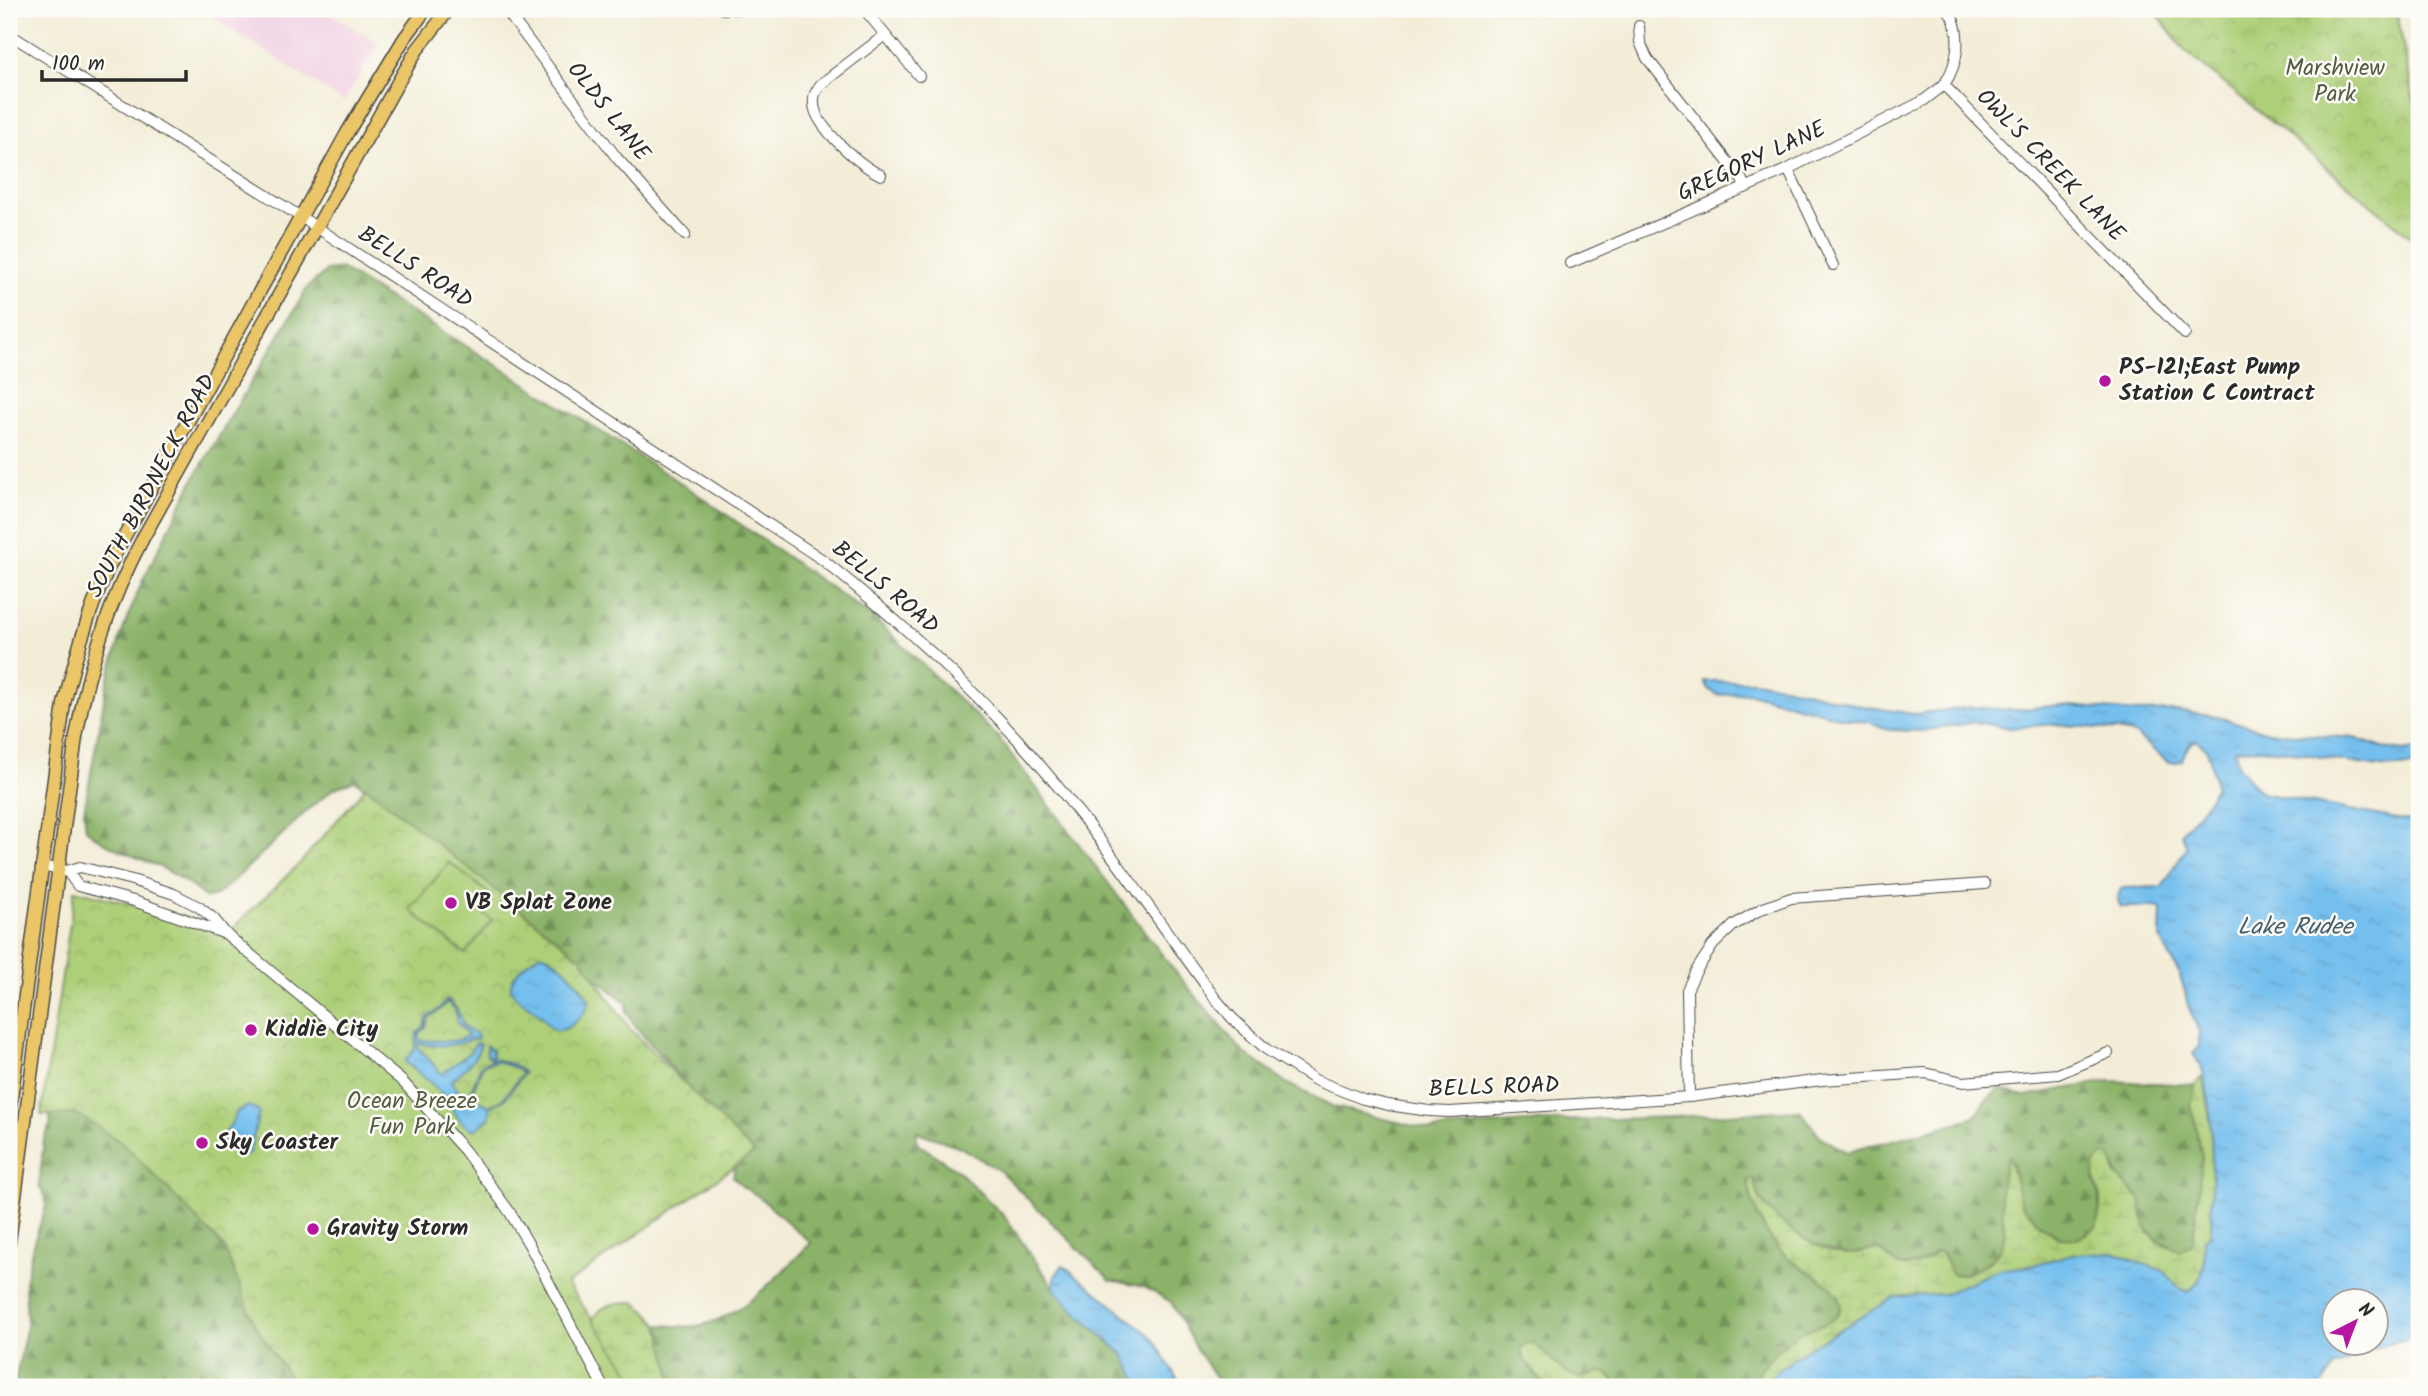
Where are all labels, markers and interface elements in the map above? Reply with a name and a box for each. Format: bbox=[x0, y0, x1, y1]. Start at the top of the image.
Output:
scale bar bbox=[42, 38, 186, 82]
text: 100 m bbox=[52, 48, 105, 81]
park label: Marshview Park bbox=[2285, 51, 2385, 113]
street label: OLDS LANE bbox=[557, 54, 659, 170]
street label: OWL'S CREEK LANE bbox=[1967, 81, 2133, 252]
street label: GREGORY LANE bbox=[1672, 112, 1833, 212]
street label: BELLS ROAD bbox=[350, 217, 480, 319]
place label: PS-121;East Pump Station C Contract bbox=[2119, 350, 2315, 412]
street label: SOUTH BIRDNECK ROAD bbox=[78, 367, 226, 604]
marker: PS-121;East Pump Station C Contract bbox=[2097, 373, 2113, 389]
street label: BELLS ROAD bbox=[823, 532, 947, 644]
place label: VB Splat Zone bbox=[465, 885, 612, 921]
marker: VB Splat Zone bbox=[443, 895, 459, 911]
water label: Lake Rudee bbox=[2237, 908, 2355, 947]
place label: Kiddie City bbox=[265, 1012, 378, 1048]
marker: Kiddie City bbox=[243, 1022, 259, 1038]
street label: BELLS ROAD bbox=[1428, 1068, 1560, 1108]
park label: Ocean Breeze Fun Park bbox=[347, 1084, 477, 1146]
place label: Sky Coaster bbox=[216, 1125, 340, 1161]
marker: Sky Coaster bbox=[194, 1135, 210, 1151]
place label: Gravity Storm bbox=[327, 1211, 469, 1247]
marker: Gravity Storm bbox=[305, 1221, 321, 1237]
north arrow bbox=[2320, 1288, 2390, 1358]
text: N bbox=[2351, 1296, 2380, 1326]

